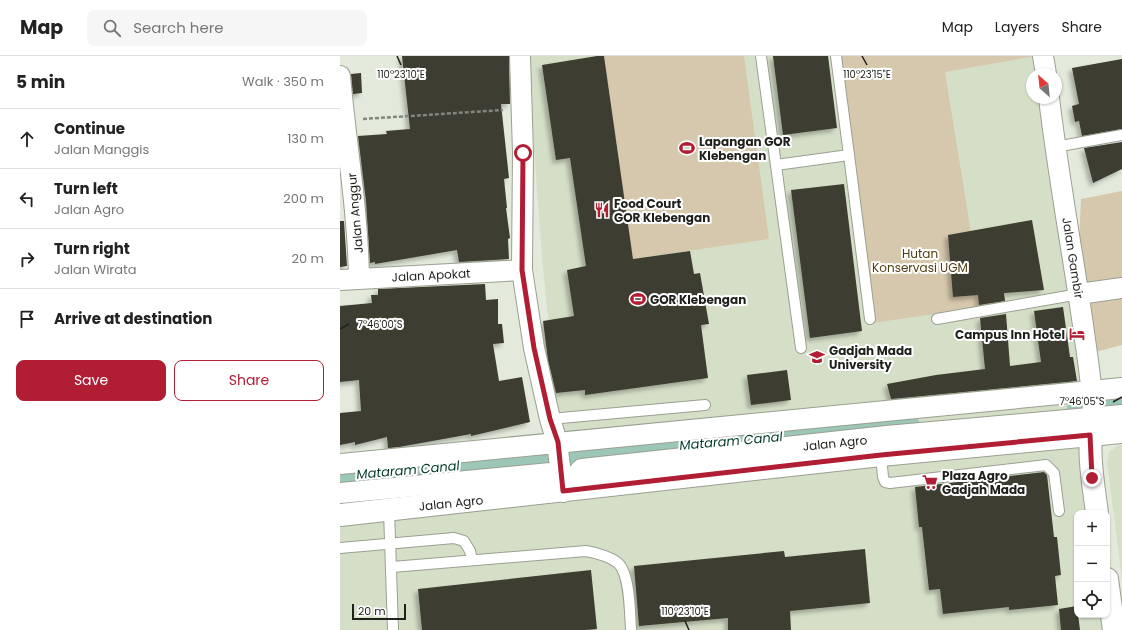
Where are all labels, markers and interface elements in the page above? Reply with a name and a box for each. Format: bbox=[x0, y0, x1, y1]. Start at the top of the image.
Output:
search box bbox=[87, 10, 367, 46]
text: Map bbox=[20, 14, 63, 41]
icon: search bbox=[101, 17, 123, 39]
text: Search here bbox=[133, 17, 224, 38]
text: Map bbox=[942, 17, 973, 37]
text: Layers bbox=[995, 17, 1039, 37]
text: Share bbox=[1061, 17, 1102, 37]
text: 110°23'10"E bbox=[377, 67, 425, 82]
text: 110°23'15"E bbox=[843, 67, 891, 82]
north arrow bbox=[1026, 68, 1062, 104]
text: 5 min bbox=[16, 70, 65, 94]
text: Walk · 350 m bbox=[242, 72, 324, 91]
text: Continue bbox=[54, 118, 125, 139]
icon: ahead bbox=[16, 128, 38, 150]
text: 130 m bbox=[287, 129, 324, 148]
place label: Lapangan GOR Klebengan bbox=[699, 133, 791, 164]
sports icon: Lapangan GOR Klebengan bbox=[678, 139, 696, 157]
text: Jalan Manggis bbox=[54, 140, 149, 159]
route start bbox=[514, 144, 532, 162]
street label: Jalan Anggur bbox=[343, 172, 367, 254]
text: Turn left bbox=[54, 178, 118, 199]
icon: left bbox=[16, 188, 38, 210]
text: 200 m bbox=[283, 189, 324, 208]
place label: Food Court GOR Klebengan bbox=[614, 195, 710, 226]
text: Jalan Agro bbox=[54, 200, 124, 219]
restaurant icon: Food Court GOR Klebengan bbox=[593, 201, 611, 219]
street label: Jalan Gambir bbox=[1058, 216, 1088, 300]
text: Turn right bbox=[54, 238, 130, 259]
park label: Hutan Konservasi UGM bbox=[872, 245, 968, 276]
icon: right bbox=[16, 248, 38, 270]
text: 20 m bbox=[291, 249, 324, 268]
text: Jalan Wirata bbox=[54, 260, 137, 279]
street label: Jalan Apokat bbox=[391, 264, 471, 286]
sports icon: GOR Klebengan bbox=[629, 290, 647, 308]
place label: GOR Klebengan bbox=[650, 291, 746, 308]
icon: arrive bbox=[16, 308, 38, 330]
text: Arrive at destination bbox=[54, 308, 212, 329]
text: 7°46'00"S bbox=[357, 317, 403, 332]
hotel icon: Campus Inn Hotel bbox=[1068, 325, 1086, 343]
place label: Campus Inn Hotel bbox=[955, 326, 1065, 343]
place label: Gadjah Mada University bbox=[829, 342, 912, 373]
school or university icon: Gadjah Mada University bbox=[808, 348, 826, 366]
button: Save bbox=[16, 360, 166, 401]
button: Share bbox=[174, 360, 324, 401]
text: 7°46'05"S bbox=[1059, 394, 1105, 409]
water label: Mataram Canal bbox=[679, 427, 784, 455]
street label: Jalan Agro bbox=[802, 431, 868, 455]
water label: Mataram Canal bbox=[356, 456, 461, 484]
place label: Plaza Agro Gadjah Mada bbox=[942, 467, 1025, 498]
route end bbox=[1083, 469, 1101, 487]
supermarket icon: Plaza Agro Gadjah Mada bbox=[921, 473, 939, 491]
street label: Jalan Agro bbox=[418, 491, 484, 515]
map controls bbox=[1074, 510, 1110, 618]
button: + bbox=[1074, 510, 1110, 546]
button: − bbox=[1074, 546, 1110, 582]
button: locate bbox=[1074, 582, 1110, 618]
scale bar bbox=[352, 602, 406, 621]
text: 20 m bbox=[358, 603, 386, 619]
text: 110°23'10"E bbox=[661, 604, 709, 619]

